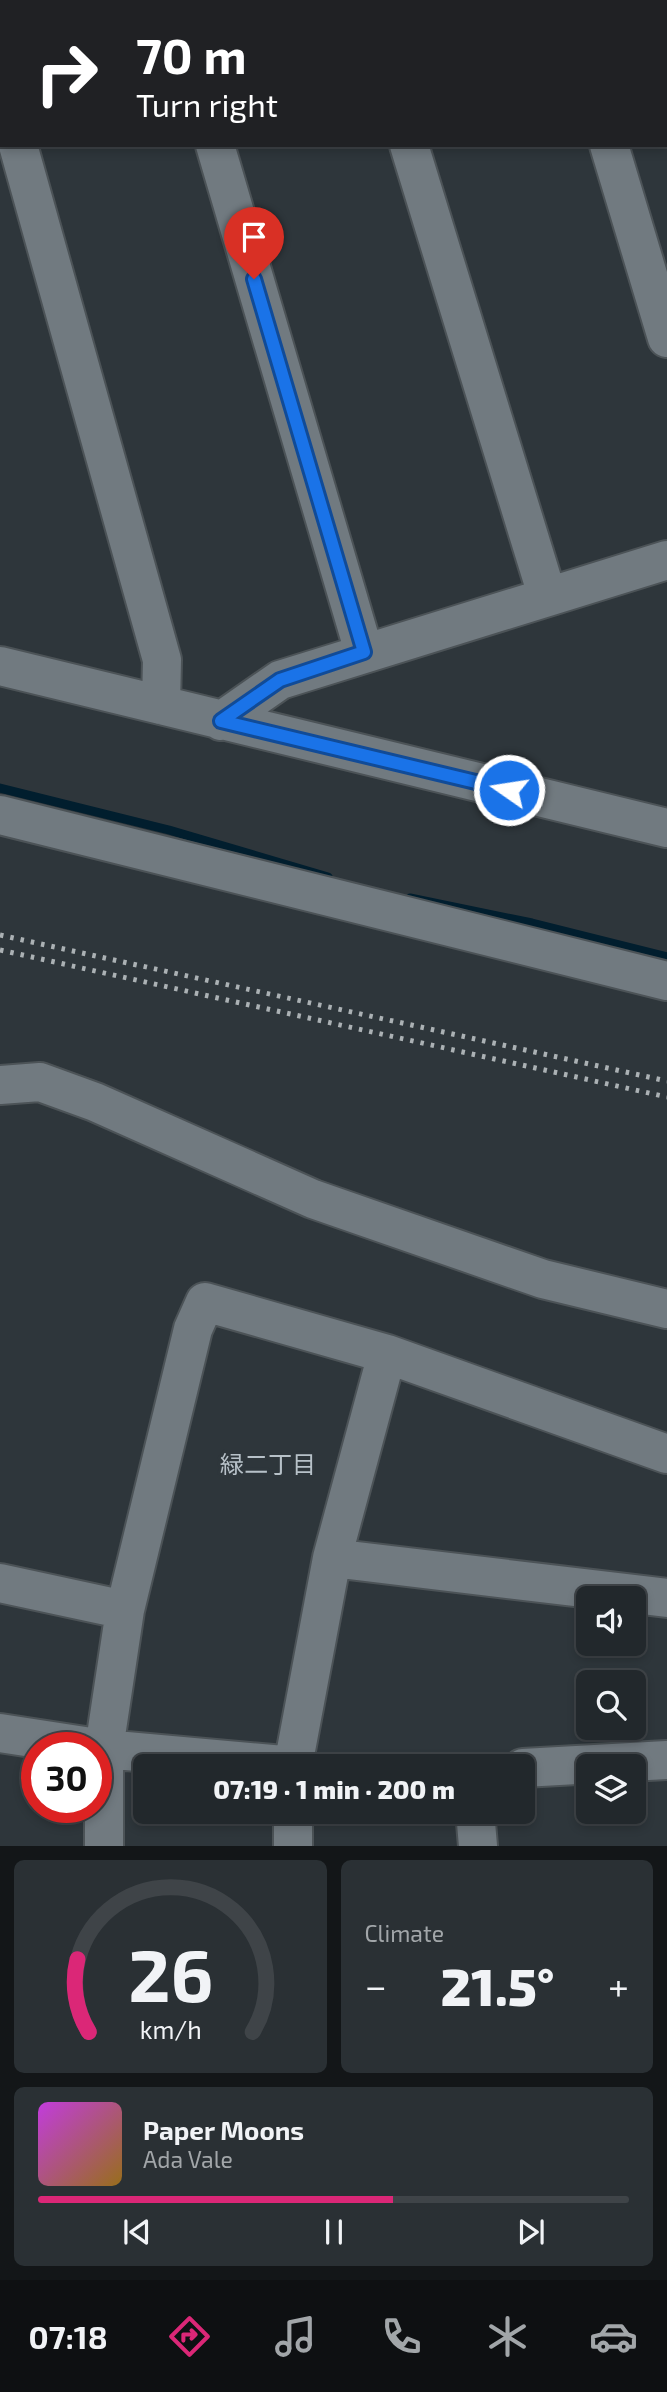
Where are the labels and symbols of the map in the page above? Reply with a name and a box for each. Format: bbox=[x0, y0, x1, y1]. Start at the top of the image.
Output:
pin bbox=[224, 207, 284, 279]
position arrow bbox=[472, 753, 546, 827]
district label: 緑二丁目 bbox=[220, 1449, 316, 1478]
speed limit sign: 30 bbox=[21, 1732, 112, 1823]

